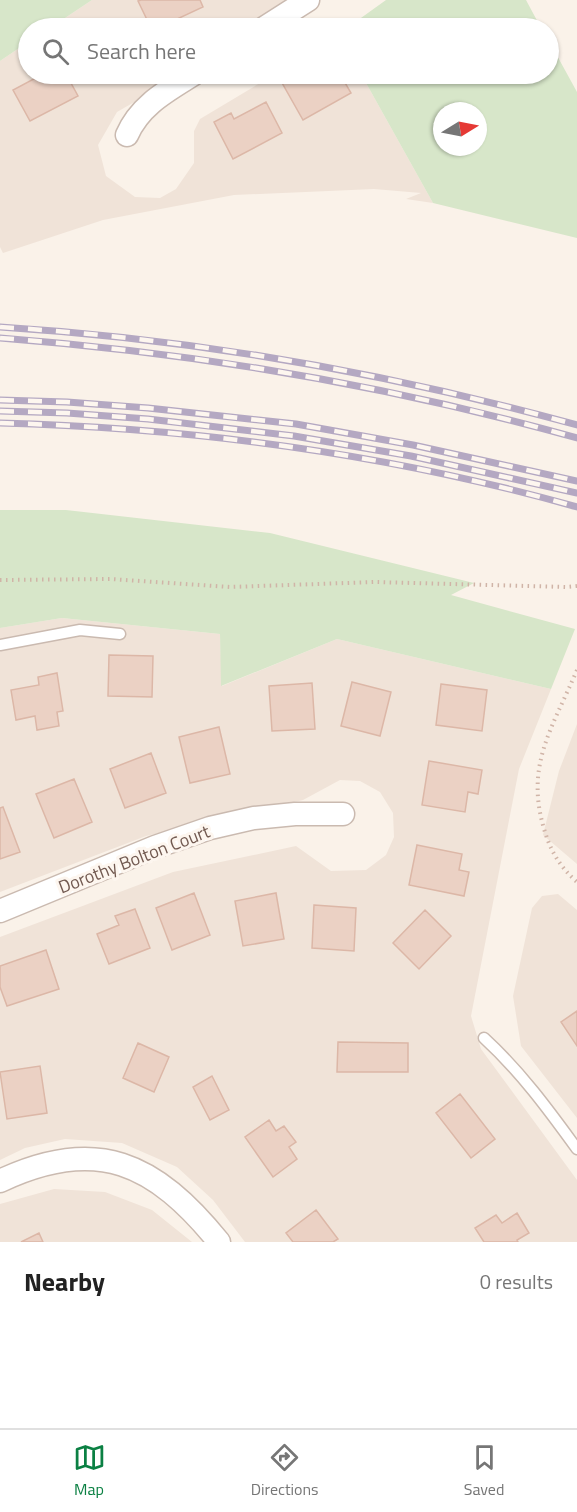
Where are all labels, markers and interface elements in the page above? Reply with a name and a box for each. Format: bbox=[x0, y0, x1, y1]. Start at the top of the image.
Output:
search box bbox=[18, 18, 559, 84]
text: Search here bbox=[87, 34, 196, 68]
icon: search bbox=[39, 35, 72, 68]
north arrow bbox=[433, 102, 487, 156]
street label: Dorothy Bolton Court bbox=[54, 817, 214, 900]
text: Nearby bbox=[24, 1262, 105, 1301]
text: 0 results bbox=[480, 1266, 553, 1297]
tab: Map bbox=[73, 1441, 106, 1501]
tab: Directions bbox=[251, 1441, 319, 1501]
tab: Saved bbox=[464, 1441, 504, 1501]

